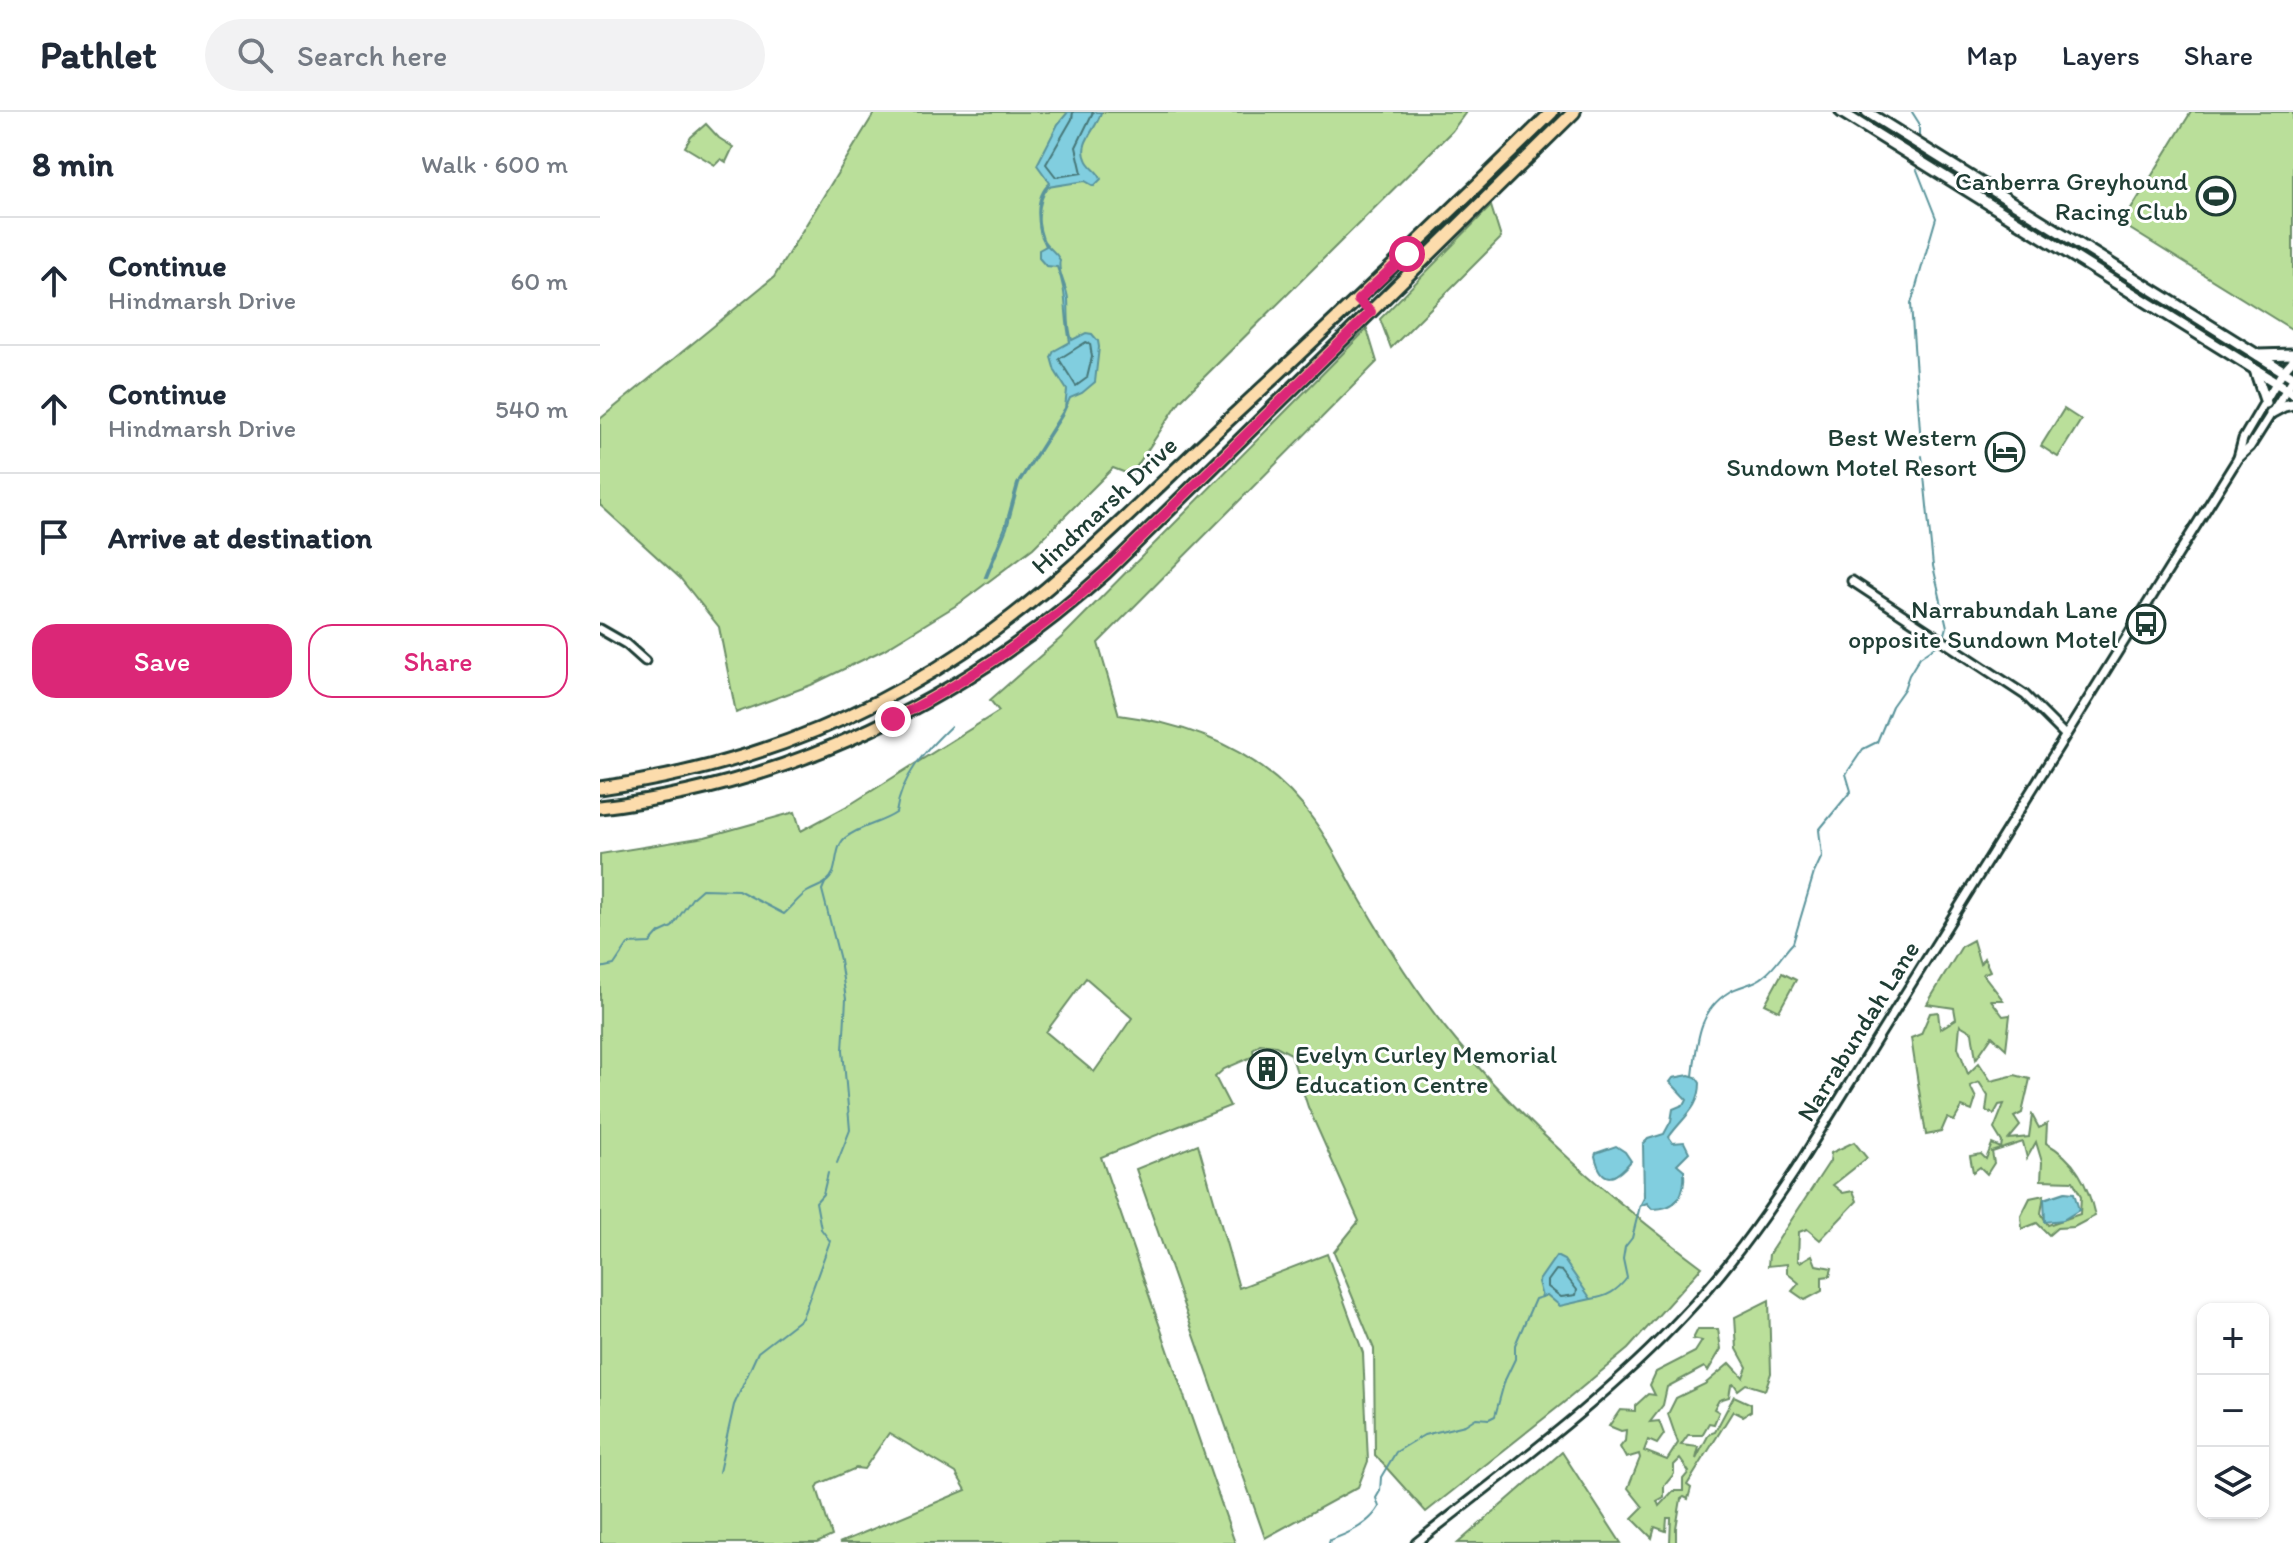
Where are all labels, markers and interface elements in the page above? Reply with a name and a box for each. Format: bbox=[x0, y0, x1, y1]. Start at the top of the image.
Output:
search box bbox=[205, 19, 765, 91]
text: Pathlet bbox=[40, 32, 157, 78]
icon: search bbox=[233, 33, 277, 77]
text: Search here bbox=[297, 37, 447, 74]
text: Map bbox=[1966, 38, 2018, 72]
text: Layers bbox=[2062, 38, 2140, 72]
text: Share bbox=[2184, 38, 2253, 72]
text: 8 min bbox=[32, 144, 114, 185]
text: Walk · 600 m bbox=[421, 148, 568, 180]
place label: Canberra Greyhound Racing Club bbox=[1955, 165, 2188, 227]
sports icon: Canberra Greyhound Racing Club bbox=[2195, 175, 2237, 217]
route start bbox=[1389, 236, 1425, 272]
text: Continue bbox=[108, 247, 227, 284]
icon: ahead bbox=[32, 259, 76, 303]
text: 60 m bbox=[511, 265, 568, 297]
text: Hindmarsh Drive bbox=[108, 284, 296, 316]
text: Continue bbox=[108, 375, 227, 412]
icon: ahead bbox=[32, 387, 76, 431]
text: 540 m bbox=[495, 393, 568, 425]
text: Hindmarsh Drive bbox=[108, 412, 296, 444]
place label: Best Western Sundown Motel Resort bbox=[1726, 421, 1977, 483]
street label: Hindmarsh Drive bbox=[1024, 429, 1184, 581]
hotel icon: Best Western Sundown Motel Resort bbox=[1984, 431, 2026, 473]
icon: arrive bbox=[32, 515, 76, 559]
text: Arrive at destination bbox=[108, 519, 372, 556]
place label: Narrabundah Lane opposite Sundown Motel bbox=[1848, 593, 2118, 655]
bus stop icon: Narrabundah Lane opposite Sundown Motel bbox=[2125, 603, 2167, 645]
button: Save bbox=[32, 624, 292, 698]
button: Share bbox=[308, 624, 568, 698]
route end bbox=[875, 701, 911, 737]
street label: Narrabundah Lane bbox=[1790, 935, 1926, 1127]
place label: Evelyn Curley Memorial Education Centre bbox=[1295, 1038, 1557, 1100]
building icon: Evelyn Curley Memorial Education Centre bbox=[1246, 1048, 1288, 1090]
map controls bbox=[2197, 1303, 2269, 1519]
button: + bbox=[2197, 1303, 2269, 1375]
button: − bbox=[2197, 1375, 2269, 1447]
button: layers bbox=[2197, 1447, 2269, 1519]

